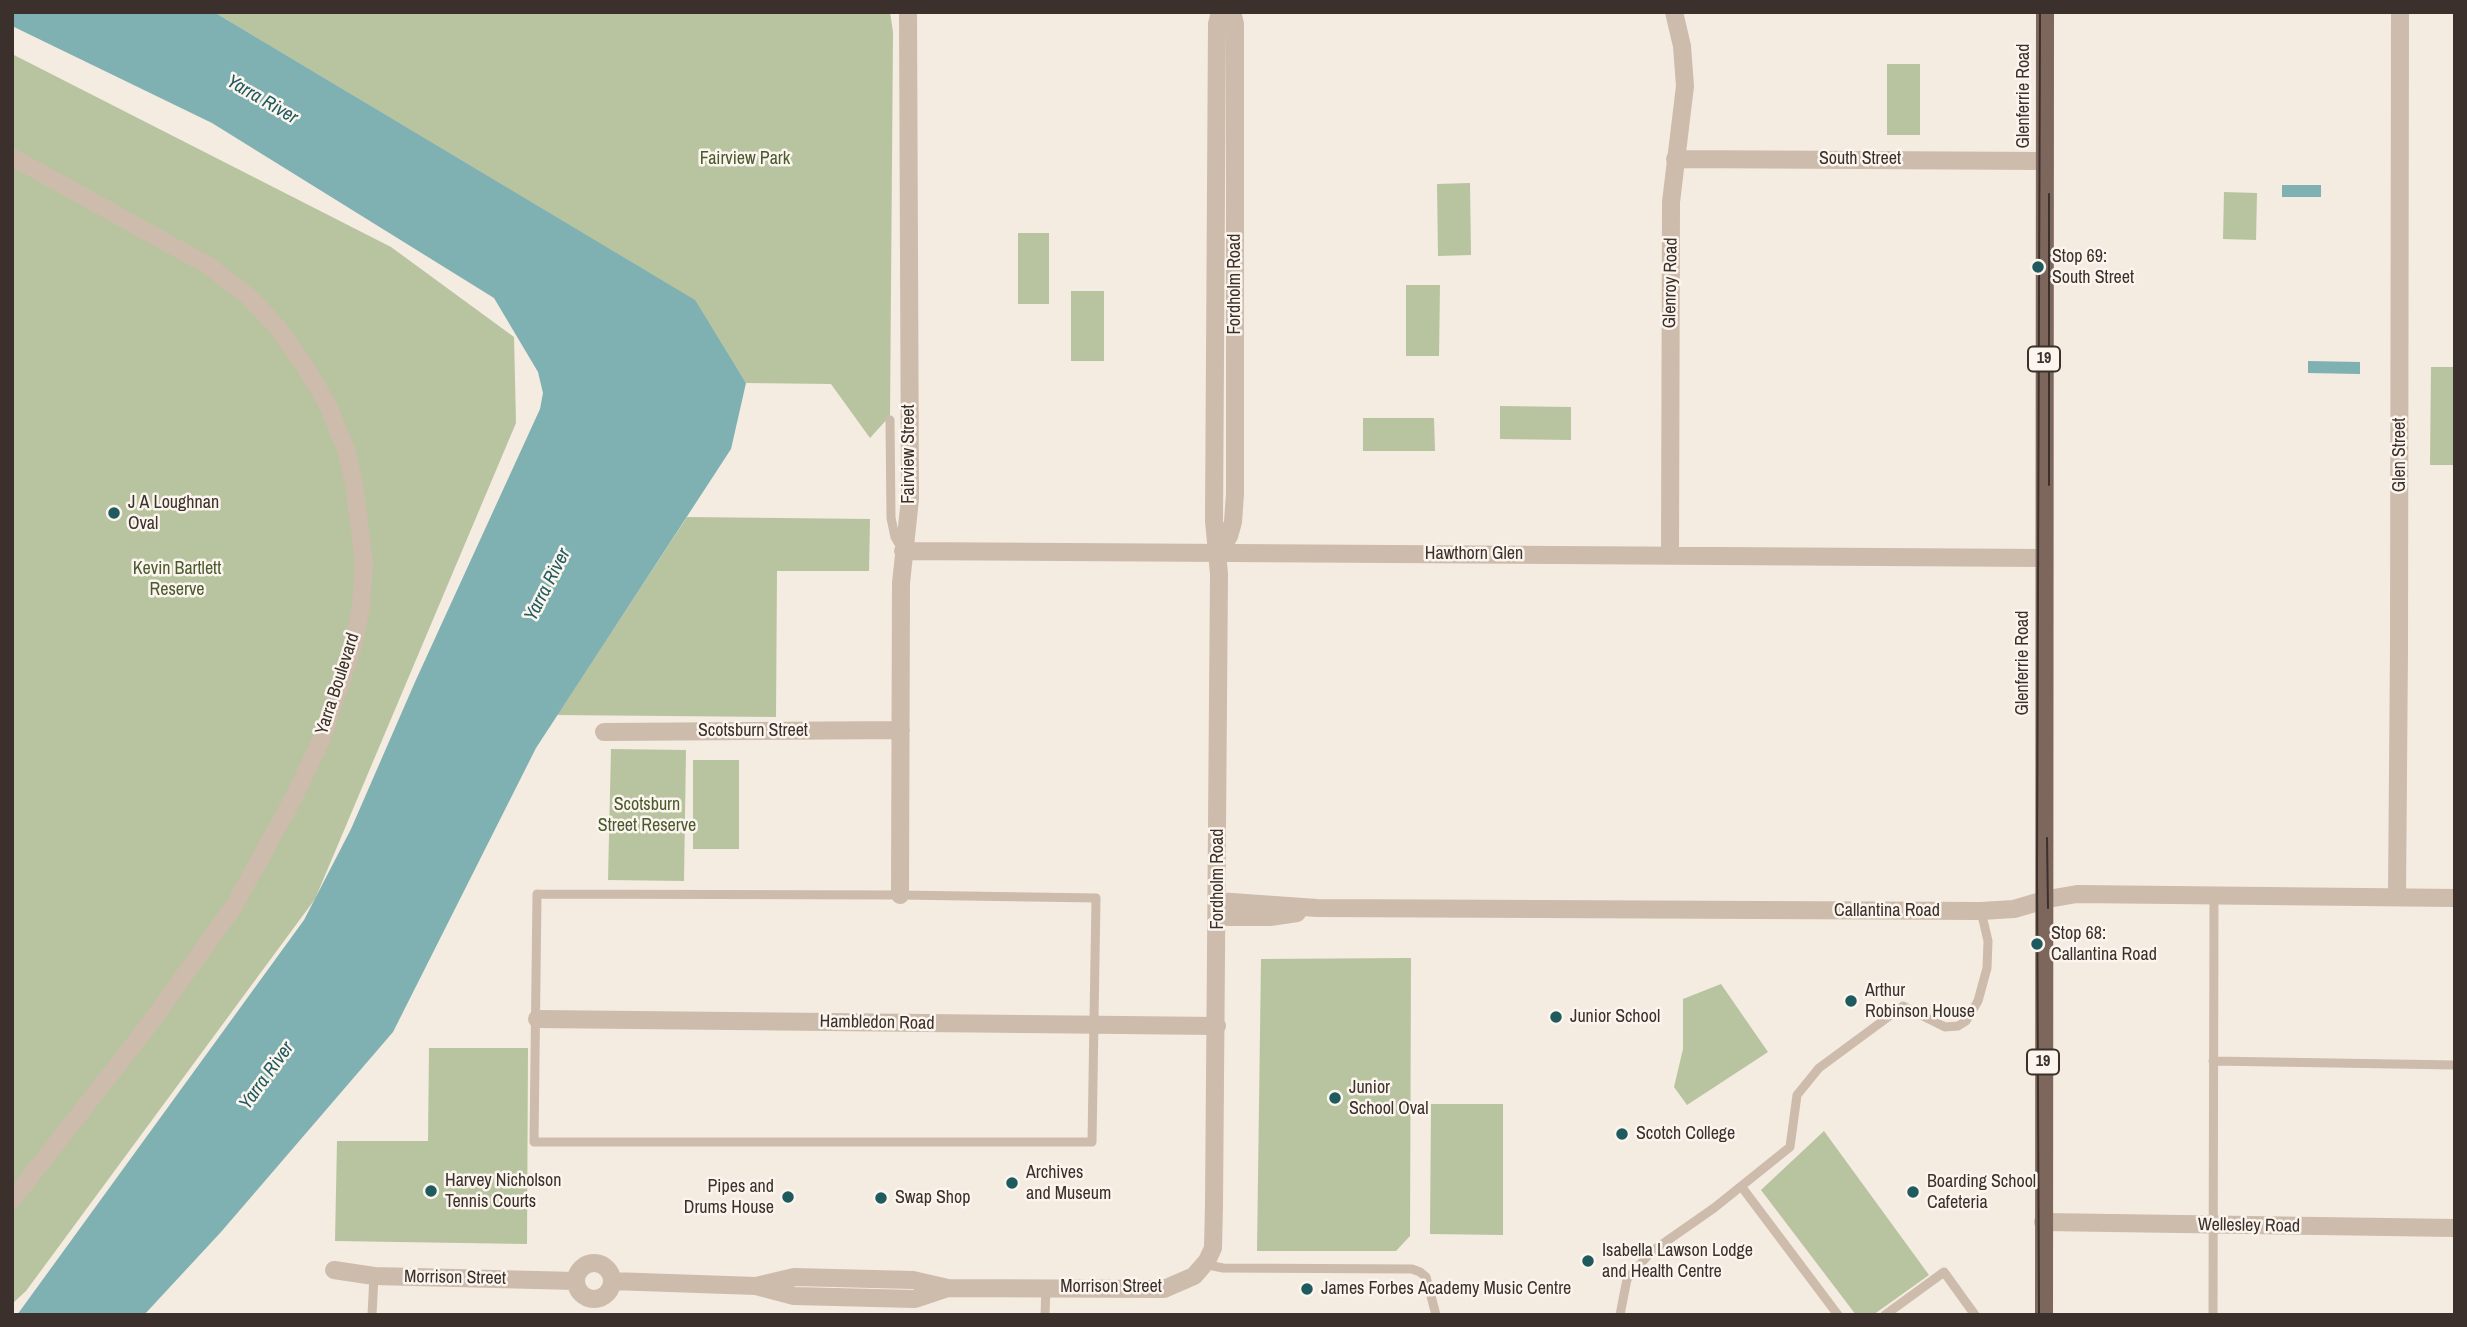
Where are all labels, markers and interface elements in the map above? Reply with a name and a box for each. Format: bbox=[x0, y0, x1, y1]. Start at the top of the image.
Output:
street label: Glenferrie Road bbox=[2013, 43, 2035, 149]
water label: Yarra River bbox=[222, 71, 302, 129]
park label: Fairview Park bbox=[700, 148, 790, 170]
street label: South Street bbox=[1819, 148, 1901, 170]
street label: Fordholm Road bbox=[1224, 234, 1246, 334]
street label: Glenroy Road bbox=[1659, 237, 1683, 329]
place label: Stop 69: South Street bbox=[2052, 246, 2134, 288]
marker: Stop 69: South Street bbox=[2030, 259, 2046, 275]
road number: 19 bbox=[2028, 346, 2060, 372]
street label: Fairview Street bbox=[898, 404, 920, 504]
street label: Glen Street bbox=[2389, 418, 2411, 492]
place label: J A Loughnan Oval bbox=[128, 492, 219, 534]
marker: J A Loughnan Oval bbox=[106, 505, 122, 521]
street label: Hawthorn Glen bbox=[1425, 543, 1523, 565]
water label: Yarra River bbox=[520, 545, 576, 625]
park label: Kevin Bartlett Reserve bbox=[133, 558, 221, 600]
street label: Glenferrie Road bbox=[2012, 610, 2034, 716]
street label: Yarra Boulevard bbox=[311, 630, 365, 738]
street label: Scotsburn Street bbox=[698, 720, 808, 742]
park label: Scotsburn Street Reserve bbox=[598, 794, 696, 836]
street label: Fordholm Road bbox=[1207, 829, 1229, 929]
street label: Callantina Road bbox=[1834, 900, 1940, 922]
place label: Stop 68: Callantina Road bbox=[2051, 923, 2157, 965]
marker: Stop 68: Callantina Road bbox=[2029, 936, 2045, 952]
place label: Arthur Robinson House bbox=[1865, 980, 1975, 1023]
marker: Arthur Robinson House bbox=[1843, 993, 1859, 1009]
place label: Junior School bbox=[1570, 1006, 1660, 1028]
marker: Junior School bbox=[1548, 1009, 1564, 1025]
street label: Hambledon Road bbox=[819, 1011, 935, 1035]
water label: Yarra River bbox=[235, 1038, 299, 1114]
road number: 19 bbox=[2027, 1050, 2059, 1074]
place label: Junior School Oval bbox=[1349, 1077, 1429, 1120]
marker: Junior School Oval bbox=[1327, 1090, 1343, 1106]
place label: Scotch College bbox=[1636, 1123, 1735, 1145]
marker: Scotch College bbox=[1614, 1126, 1630, 1142]
place label: Archives and Museum bbox=[1026, 1162, 1111, 1204]
place label: Harvey Nicholson Tennis Courts bbox=[445, 1170, 561, 1212]
place label: Boarding School Cafeteria bbox=[1927, 1171, 2036, 1214]
marker: Archives and Museum bbox=[1004, 1175, 1020, 1191]
place label: Pipes and Drums House bbox=[684, 1176, 774, 1218]
marker: Harvey Nicholson Tennis Courts bbox=[423, 1183, 439, 1199]
marker: Boarding School Cafeteria bbox=[1905, 1184, 1921, 1200]
place label: Swap Shop bbox=[895, 1187, 970, 1209]
marker: Pipes and Drums House bbox=[780, 1189, 796, 1205]
marker: Swap Shop bbox=[873, 1190, 889, 1206]
street label: Wellesley Road bbox=[2198, 1214, 2300, 1238]
place label: Isabella Lawson Lodge and Health Centre bbox=[1602, 1240, 1753, 1282]
marker: Isabella Lawson Lodge and Health Centre bbox=[1580, 1253, 1596, 1269]
street label: Morrison Street bbox=[404, 1266, 506, 1290]
street label: Morrison Street bbox=[1060, 1276, 1162, 1298]
place label: James Forbes Academy Music Centre bbox=[1321, 1278, 1571, 1300]
marker: James Forbes Academy Music Centre bbox=[1299, 1281, 1315, 1297]

